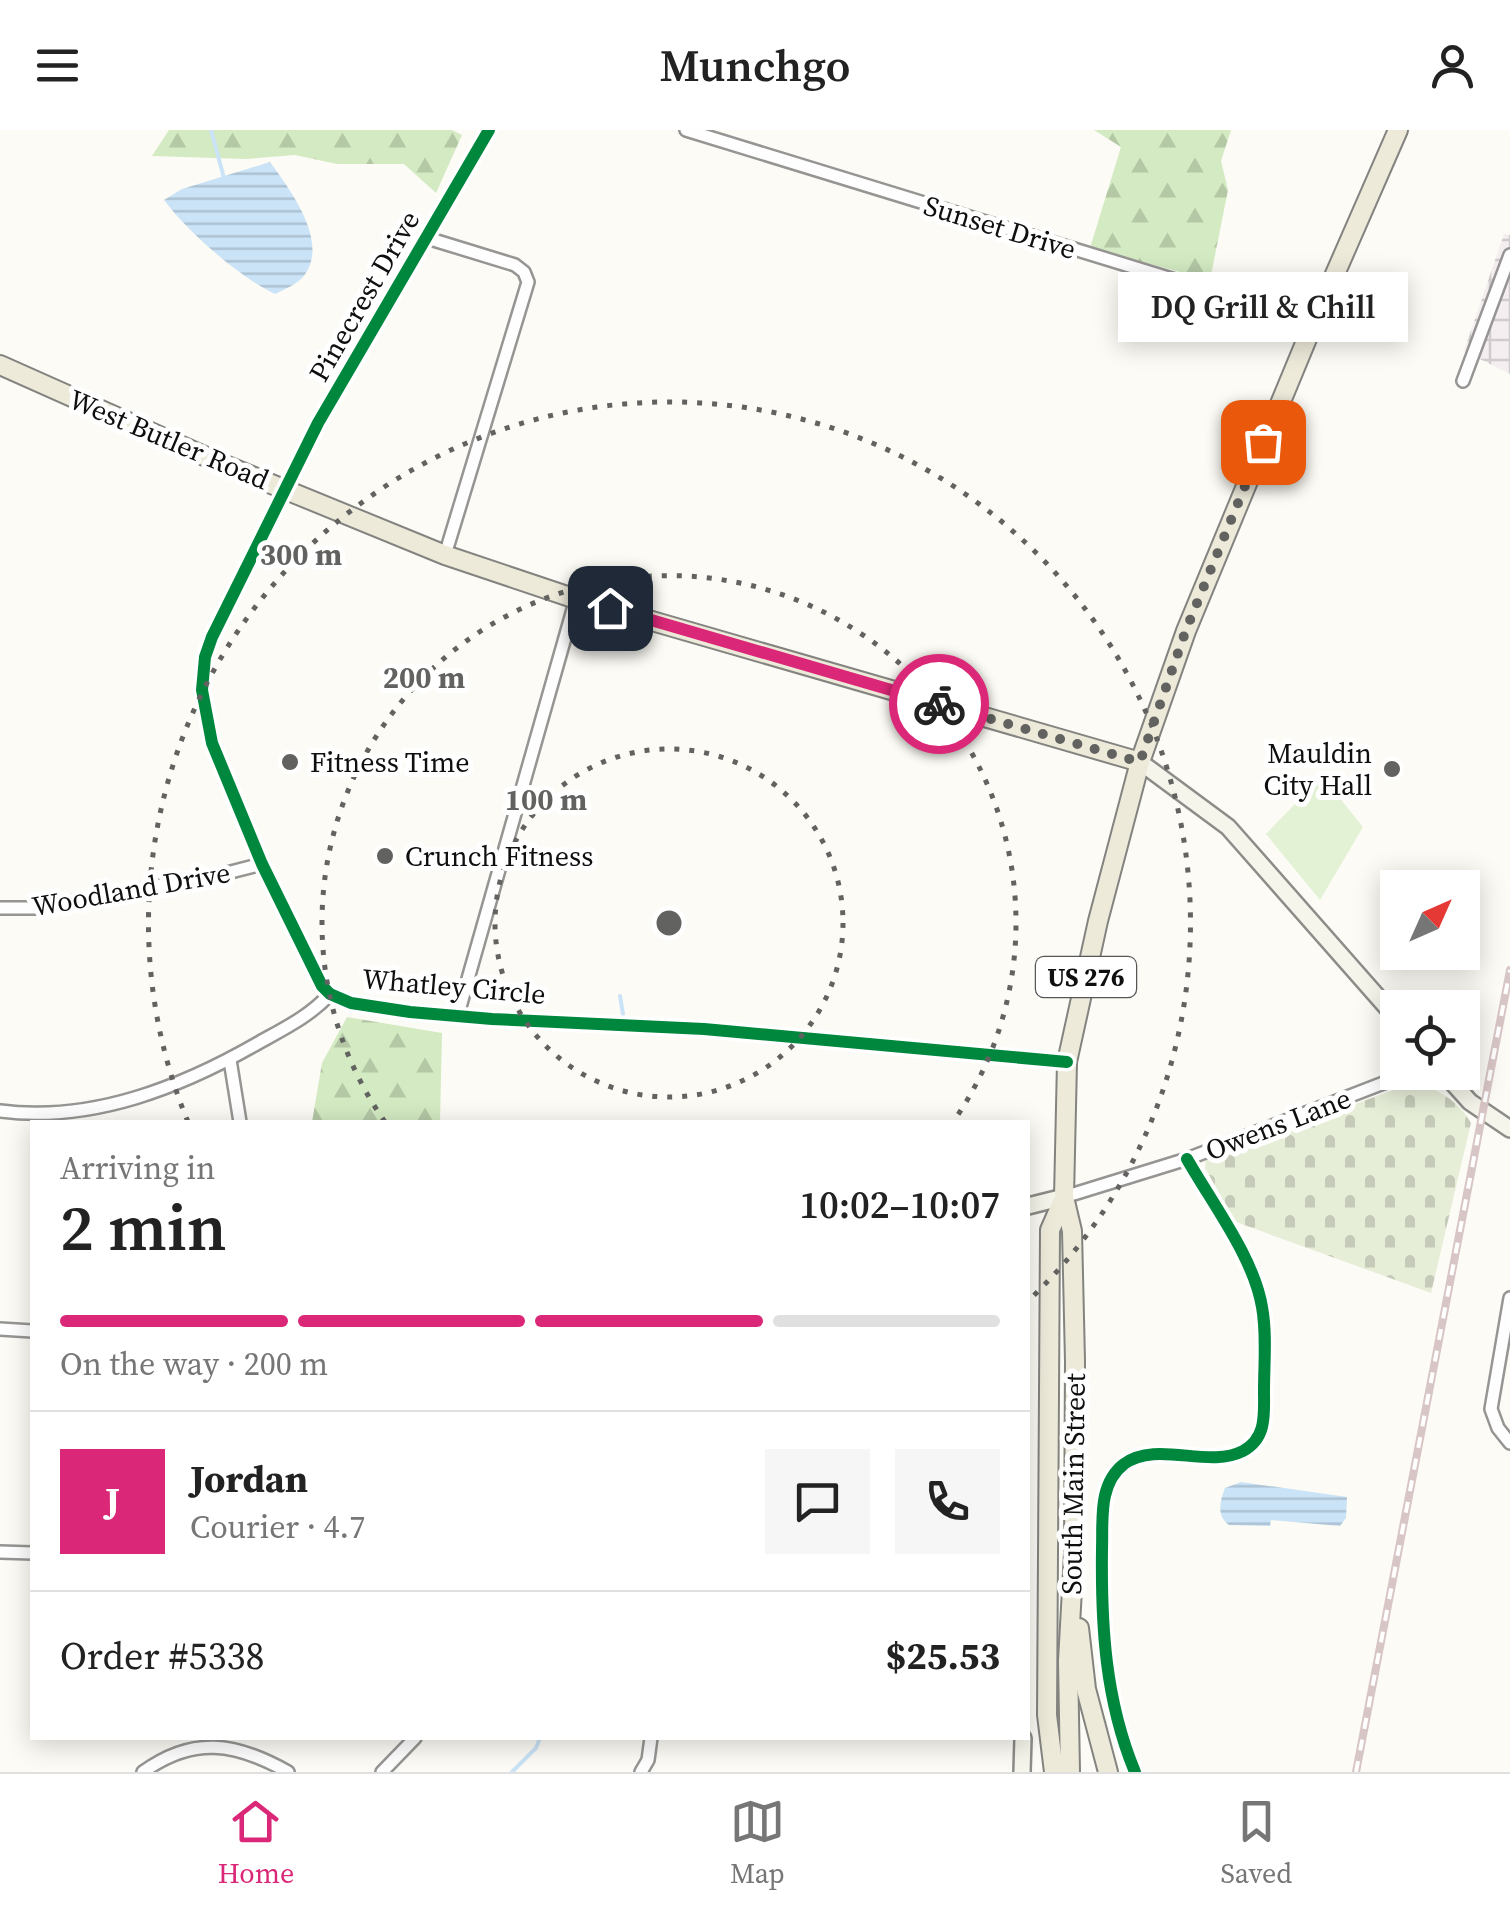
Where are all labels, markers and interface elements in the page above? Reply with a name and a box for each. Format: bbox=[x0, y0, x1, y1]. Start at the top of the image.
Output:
text: Munchgo bbox=[660, 34, 850, 96]
icon: menu bbox=[30, 38, 85, 93]
icon: person bbox=[1425, 38, 1480, 93]
street label: Sunset Drive bbox=[919, 186, 1081, 268]
street label: Pinecrest Drive bbox=[300, 204, 428, 388]
callout: DQ Grill & Chill bbox=[1118, 272, 1408, 342]
text: DQ Grill & Chill bbox=[1151, 285, 1375, 329]
street label: West Butler Road bbox=[63, 380, 275, 498]
pin bbox=[1221, 400, 1306, 485]
icon: bag bbox=[1236, 415, 1291, 470]
text: 300 m bbox=[260, 534, 342, 575]
pin bbox=[568, 566, 653, 651]
icon: home bbox=[583, 581, 638, 636]
courier bbox=[889, 654, 989, 754]
text: 200 m bbox=[383, 657, 465, 698]
icon: bike bbox=[912, 677, 967, 732]
place label: Mauldin City Hall bbox=[1264, 734, 1372, 804]
place label: Fitness Time bbox=[310, 743, 470, 781]
marker: Fitness Time bbox=[279, 751, 301, 773]
marker: Mauldin City Hall bbox=[1381, 758, 1403, 780]
text: 100 m bbox=[505, 779, 587, 820]
place label: Crunch Fitness bbox=[405, 837, 593, 875]
marker: Crunch Fitness bbox=[374, 845, 396, 867]
street label: Woodland Drive bbox=[29, 853, 233, 925]
north arrow bbox=[1380, 870, 1480, 970]
map controls bbox=[1380, 870, 1480, 1090]
centre of rings bbox=[651, 905, 687, 941]
road number: US 276 bbox=[1036, 957, 1136, 997]
street label: Whatley Circle bbox=[361, 959, 547, 1013]
button: locate bbox=[1380, 990, 1480, 1090]
street label: Owens Lane bbox=[1200, 1079, 1356, 1169]
text: Arriving in bbox=[60, 1146, 215, 1190]
text: 10:02–10:07 bbox=[799, 1179, 1000, 1231]
text: 2 min bbox=[60, 1183, 227, 1272]
text: On the way · 200 m bbox=[60, 1342, 328, 1386]
street label: South Main Street bbox=[1052, 1372, 1094, 1595]
button: chat bbox=[765, 1449, 870, 1554]
button: phone bbox=[895, 1449, 1000, 1554]
text: Jordan bbox=[190, 1453, 308, 1505]
text: J bbox=[105, 1475, 120, 1527]
text: Courier · 4.7 bbox=[190, 1505, 365, 1549]
text: Order #5338 bbox=[60, 1630, 264, 1682]
text: $25.53 bbox=[886, 1630, 1000, 1682]
tab: Home bbox=[218, 1794, 294, 1892]
tab: Map bbox=[730, 1794, 785, 1892]
tab: Saved bbox=[1220, 1794, 1292, 1892]

